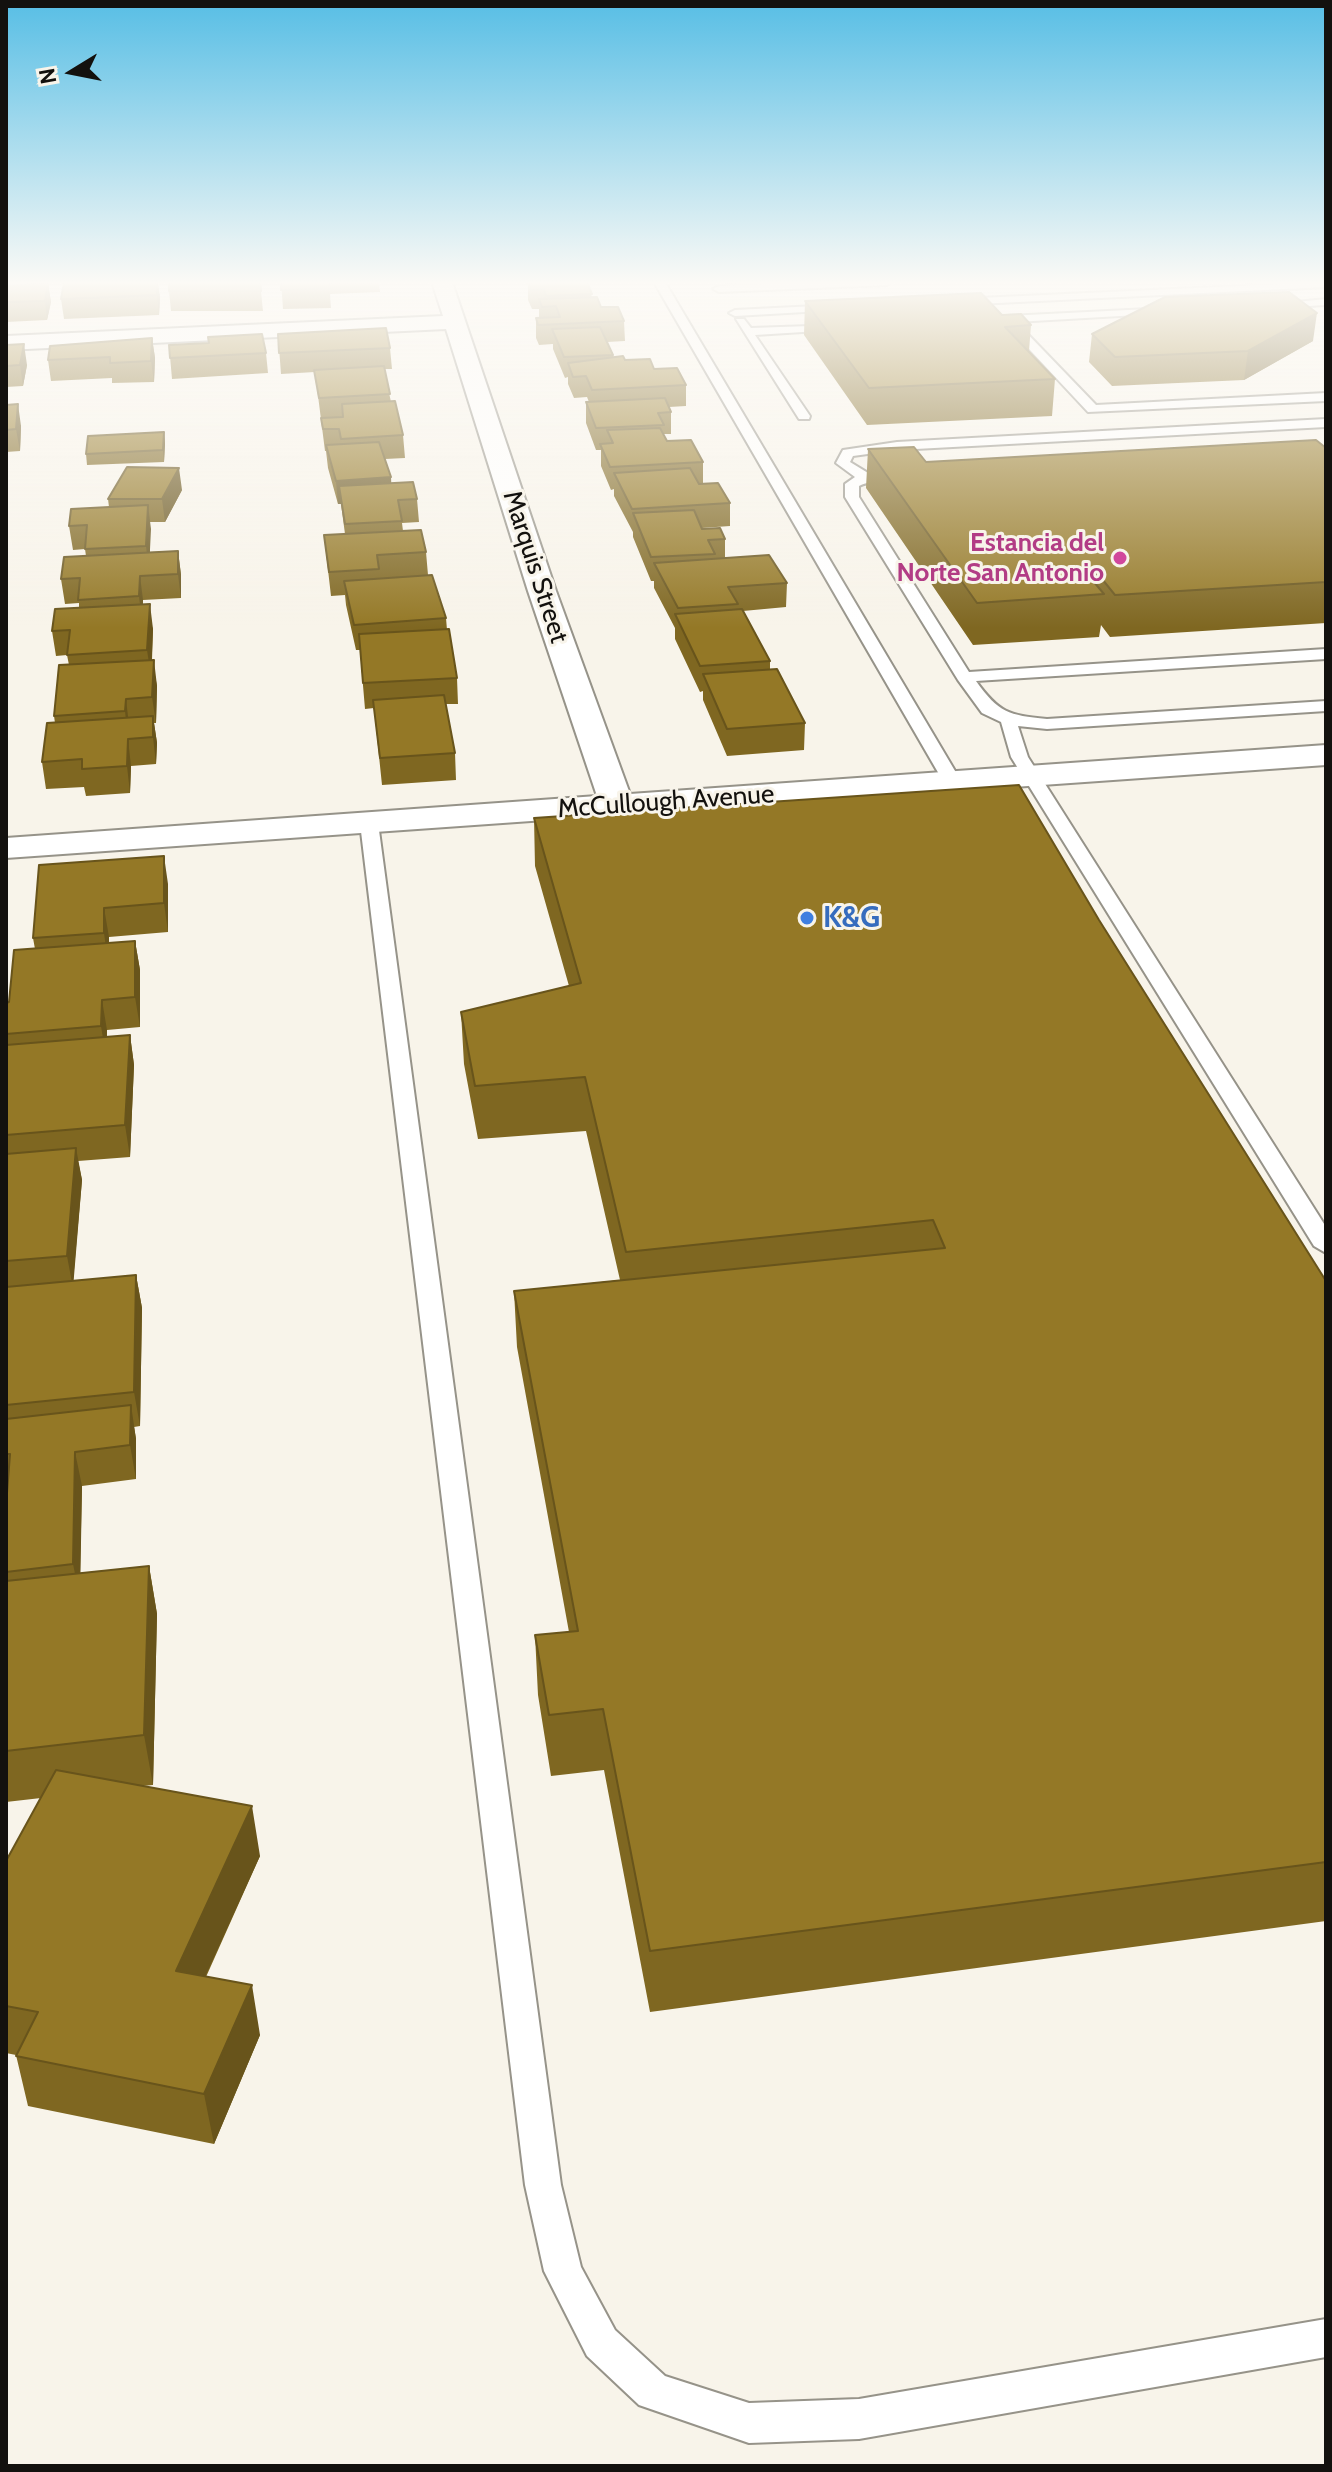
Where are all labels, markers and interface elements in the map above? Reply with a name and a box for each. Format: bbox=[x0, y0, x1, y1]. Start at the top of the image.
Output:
north arrow bbox=[32, 32, 112, 112]
text: N bbox=[33, 66, 63, 86]
street label: Marquis Street bbox=[496, 487, 574, 647]
place label: Estancia del Norte San Antonio bbox=[897, 527, 1104, 588]
marker: Estancia del Norte San Antonio bbox=[1111, 549, 1129, 567]
street label: McCullough Avenue bbox=[557, 779, 775, 825]
place label: K&G bbox=[823, 900, 880, 936]
marker: K&G bbox=[798, 909, 816, 927]

